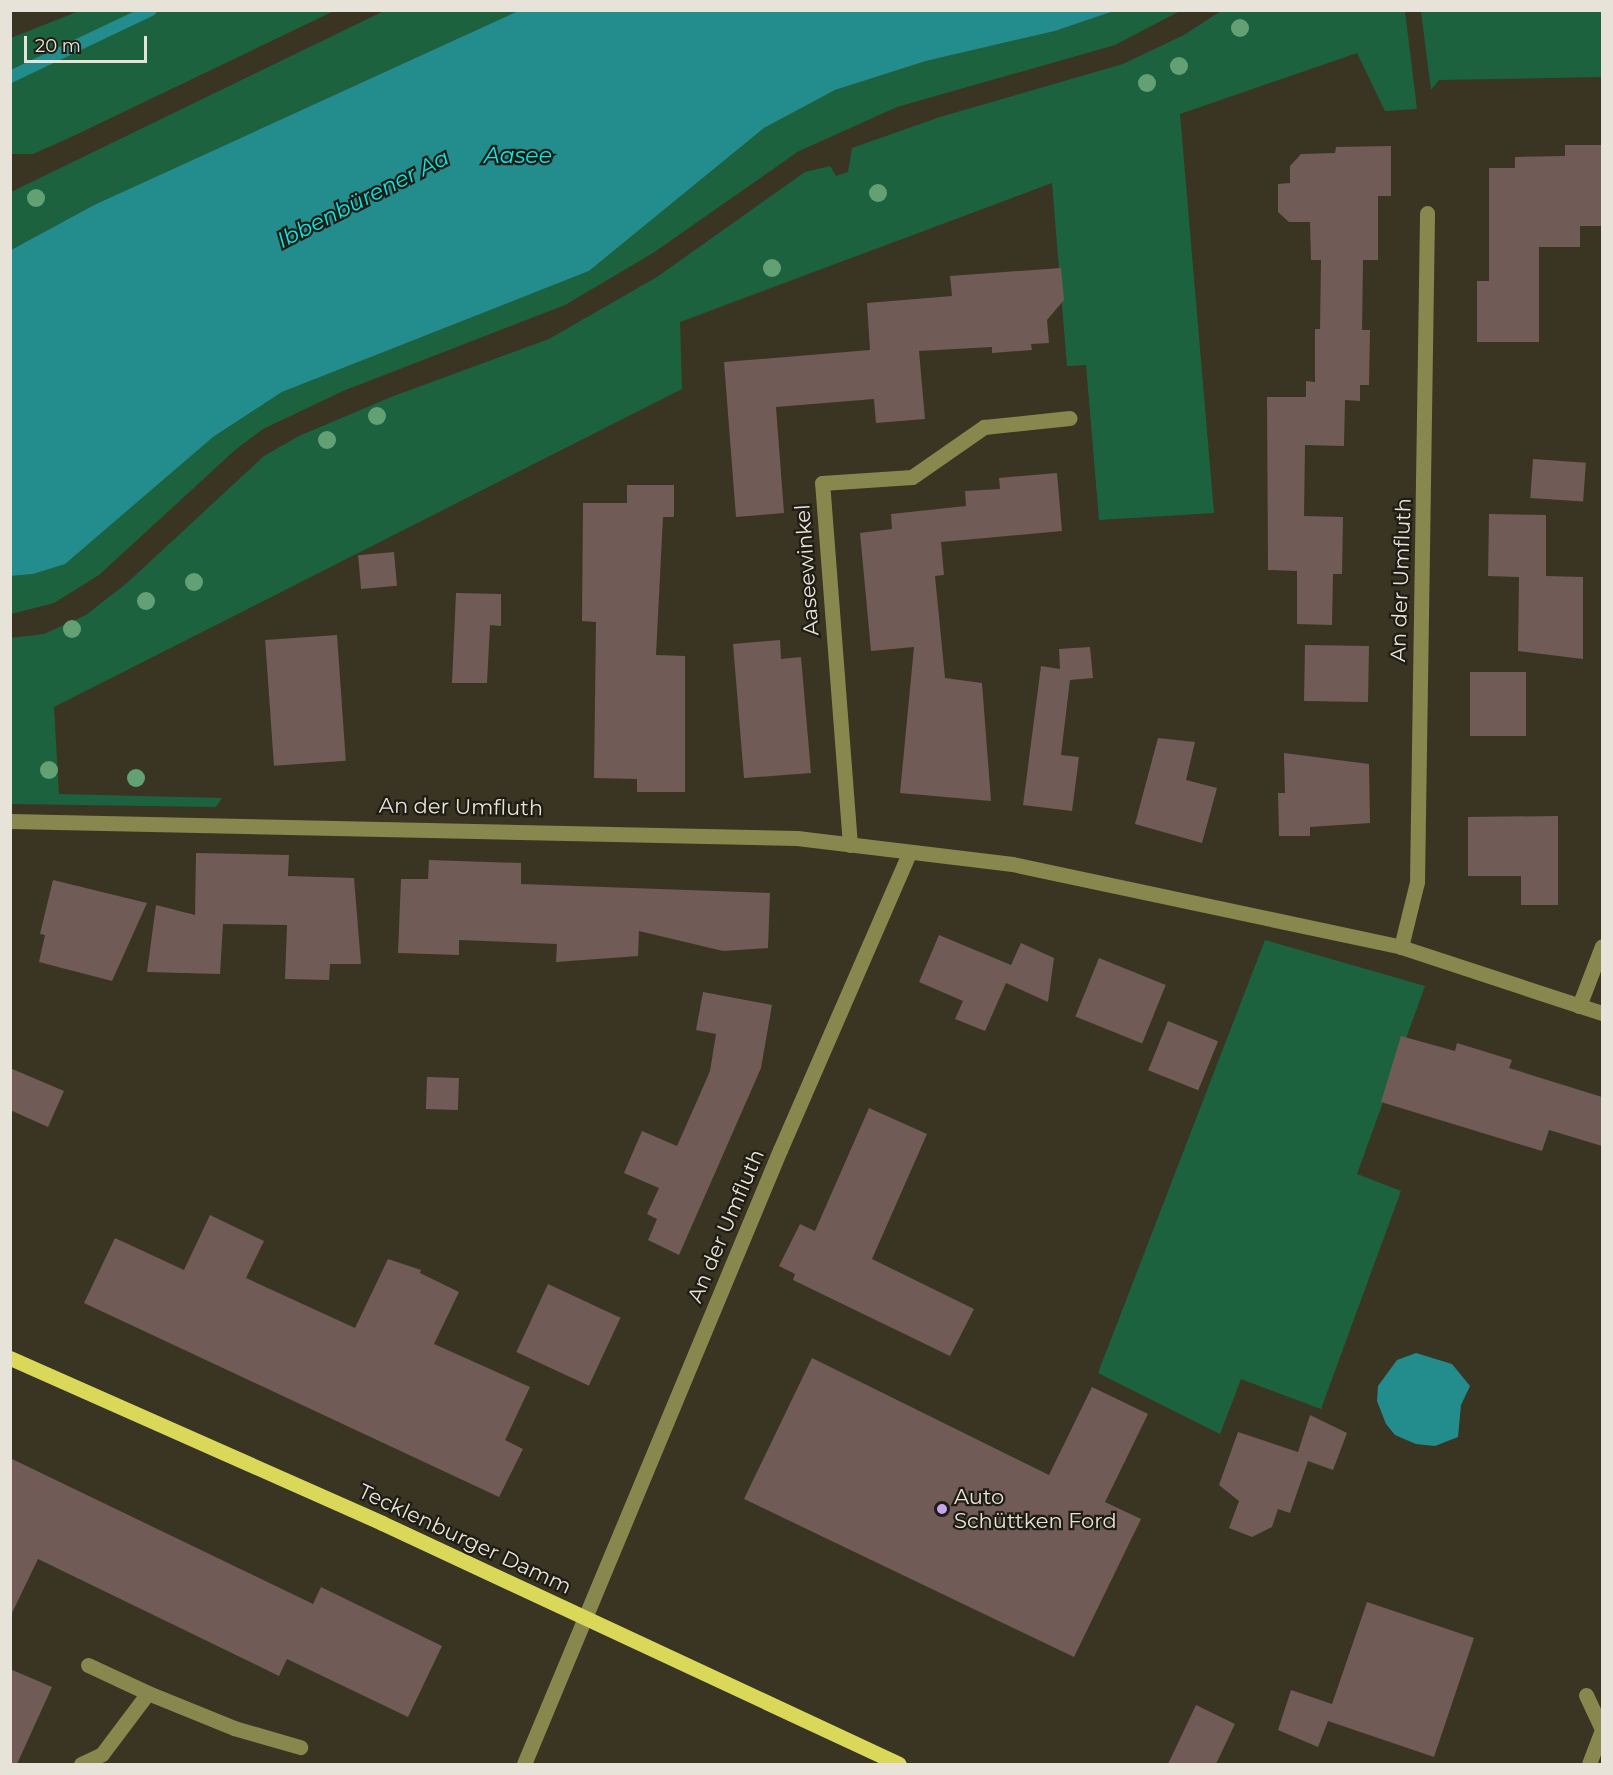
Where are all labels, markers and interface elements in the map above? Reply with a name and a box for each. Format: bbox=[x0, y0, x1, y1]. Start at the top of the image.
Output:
scale bar bbox=[27, 24, 150, 62]
text: 20 m bbox=[35, 35, 81, 57]
water label: Aasee bbox=[484, 143, 552, 169]
water label: Ibbenbürener Aa bbox=[273, 144, 453, 254]
street label: An der Umfluth bbox=[1386, 498, 1416, 662]
street label: Aaseewinkel bbox=[790, 503, 824, 637]
street label: An der Umfluth bbox=[379, 793, 543, 821]
street label: An der Umfluth bbox=[682, 1146, 770, 1306]
street label: Tecklenburger Damm bbox=[354, 1479, 576, 1599]
place label: Auto Schüttken Ford bbox=[954, 1484, 1117, 1534]
marker: Auto Schüttken Ford bbox=[935, 1502, 949, 1516]

